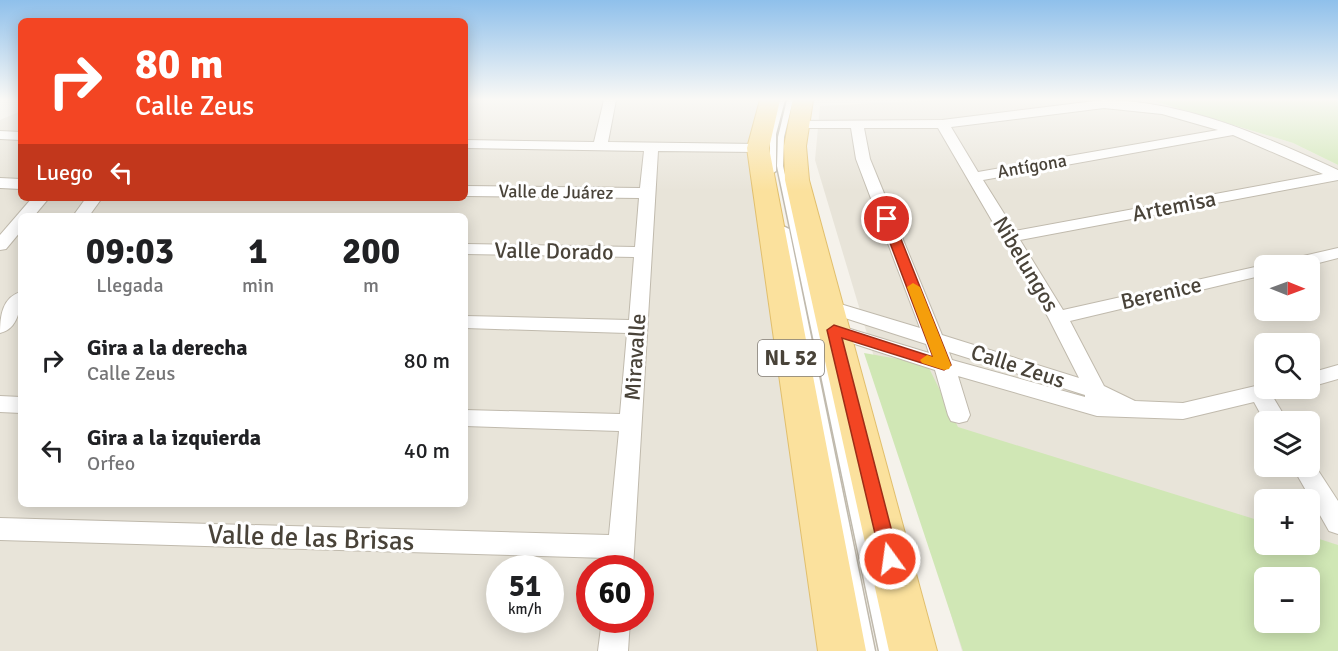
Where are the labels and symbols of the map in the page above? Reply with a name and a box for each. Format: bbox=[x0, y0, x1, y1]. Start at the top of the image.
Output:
street label: Antígona bbox=[996, 149, 1068, 183]
street label: Valle de Juárez bbox=[498, 180, 614, 204]
street label: Artemisa bbox=[1130, 185, 1218, 227]
pin bbox=[861, 193, 912, 244]
street label: Nibelungos bbox=[987, 211, 1065, 317]
street label: Valle Dorado bbox=[494, 236, 614, 266]
north arrow bbox=[1254, 255, 1320, 321]
street label: Berenice bbox=[1118, 271, 1204, 315]
street label: Miravalle bbox=[618, 313, 652, 401]
street label: Calle Zeus bbox=[968, 338, 1068, 394]
road number: NL 52 bbox=[758, 340, 824, 376]
street label: Valle de las Brisas bbox=[207, 518, 415, 558]
position arrow bbox=[858, 527, 922, 591]
speed limit sign: 60 bbox=[576, 555, 654, 633]

